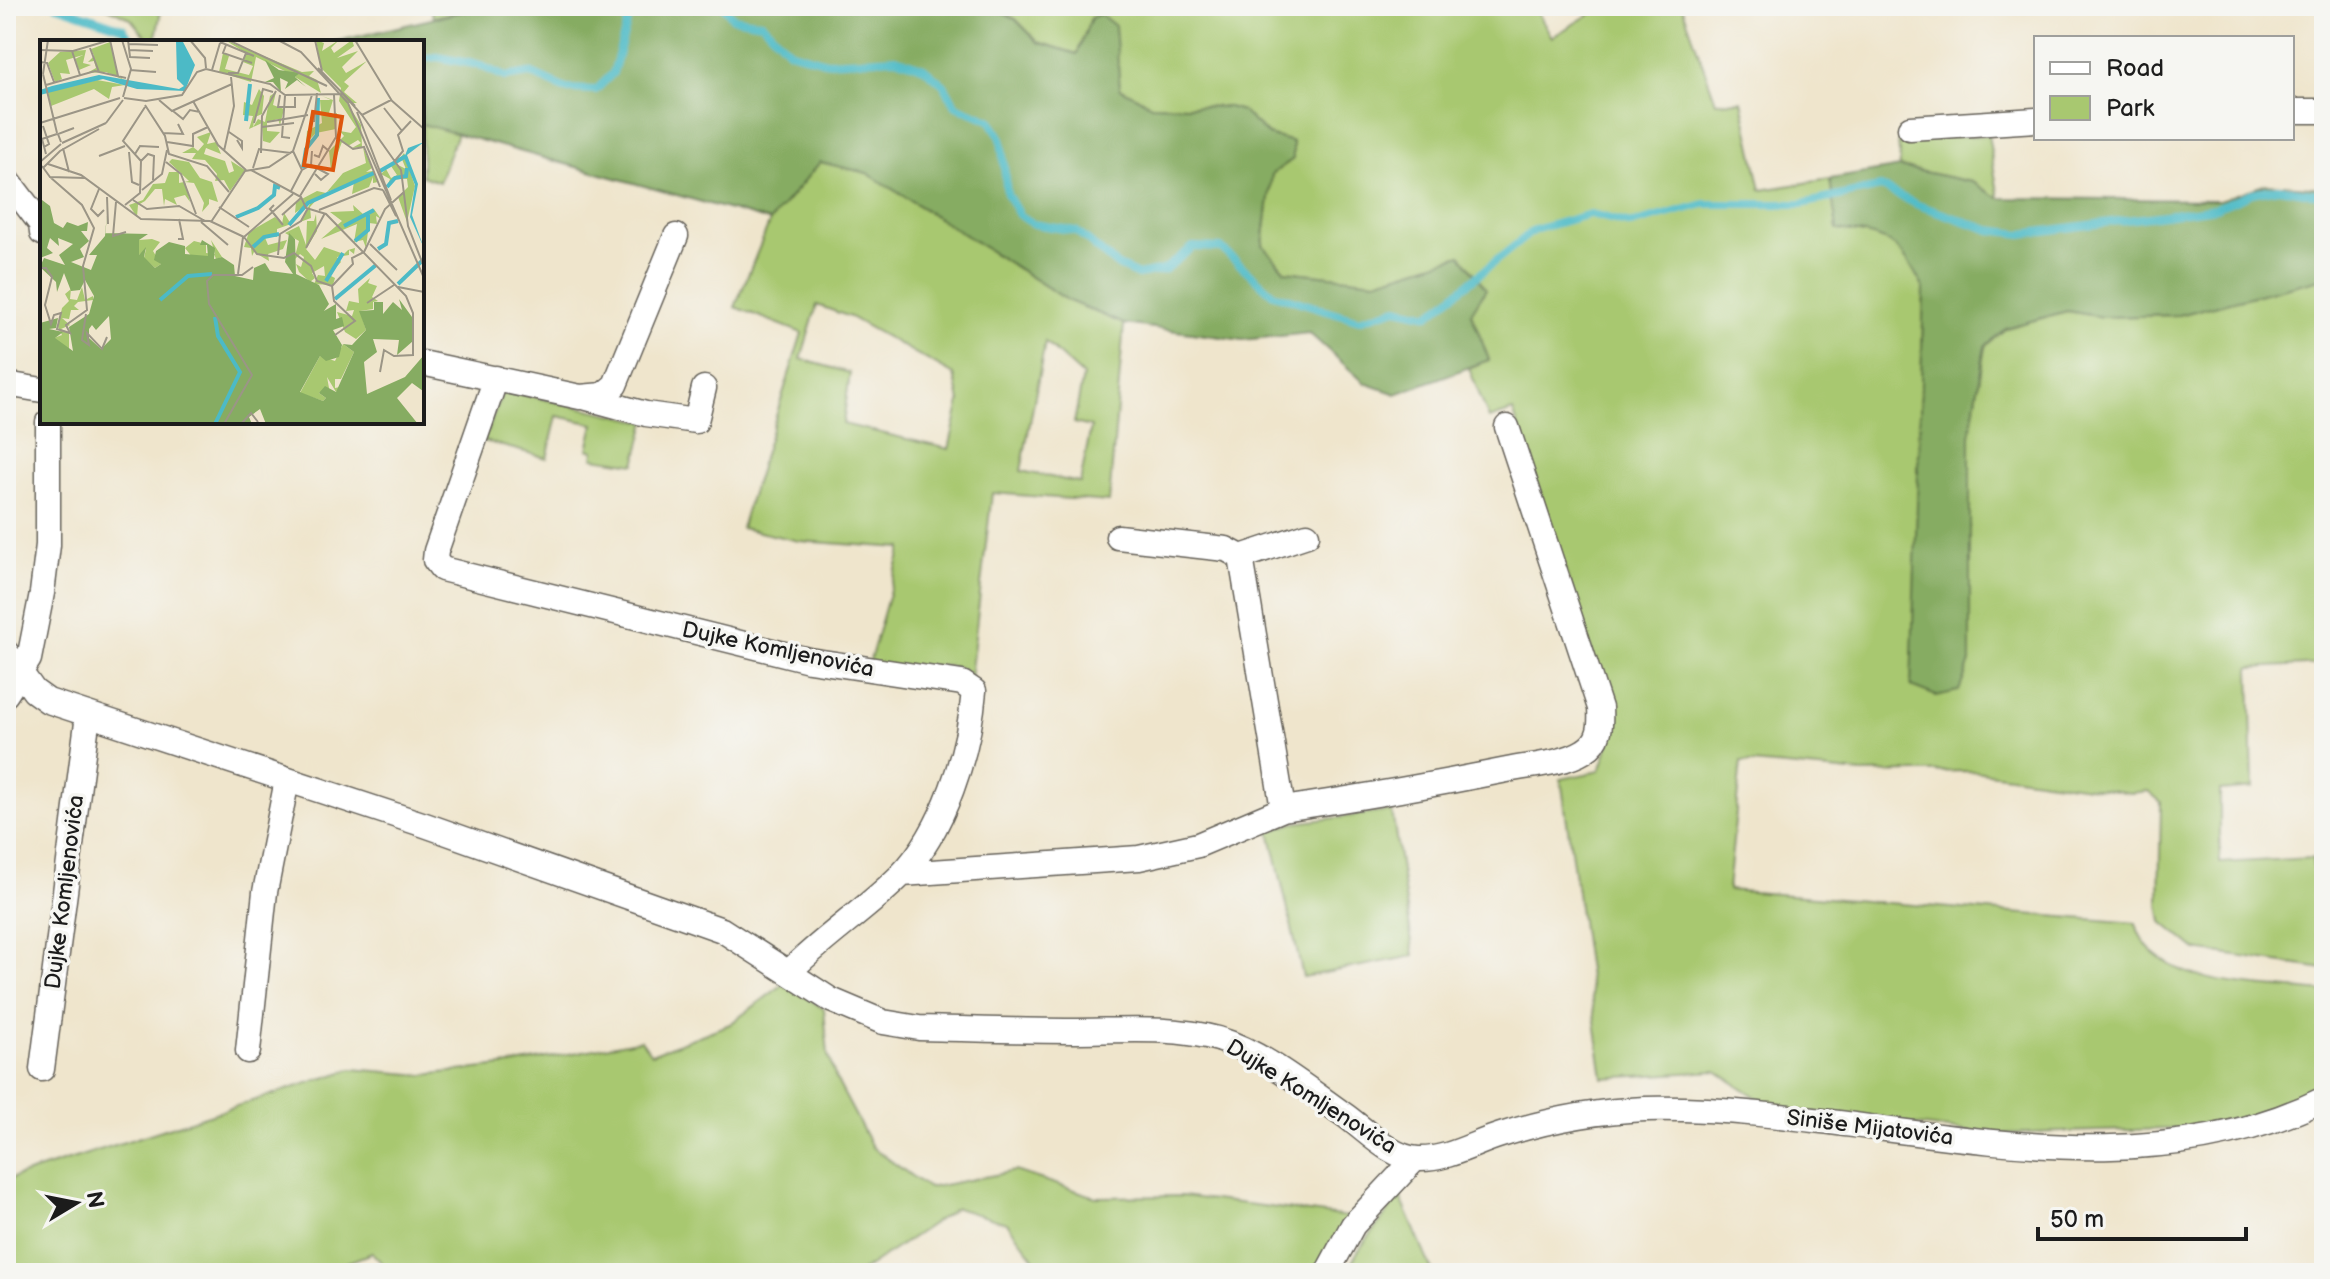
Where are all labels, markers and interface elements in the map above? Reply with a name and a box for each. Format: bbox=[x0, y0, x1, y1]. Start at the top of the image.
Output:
legend bbox=[2034, 36, 2294, 140]
inset map bbox=[40, 40, 424, 424]
text: Road bbox=[2106, 54, 2164, 83]
text: Park bbox=[2106, 94, 2154, 123]
street label: Dujke Komljenovića bbox=[680, 616, 876, 684]
street label: Dujke Komljenovića bbox=[40, 793, 90, 991]
street label: Dujke Komljenovića bbox=[1221, 1034, 1401, 1160]
street label: Siniše Mijatovića bbox=[1785, 1104, 1955, 1152]
north arrow bbox=[36, 1163, 116, 1243]
text: N bbox=[79, 1189, 109, 1210]
scale bar bbox=[2038, 1191, 2246, 1241]
text: 50 m bbox=[2050, 1205, 2104, 1234]

